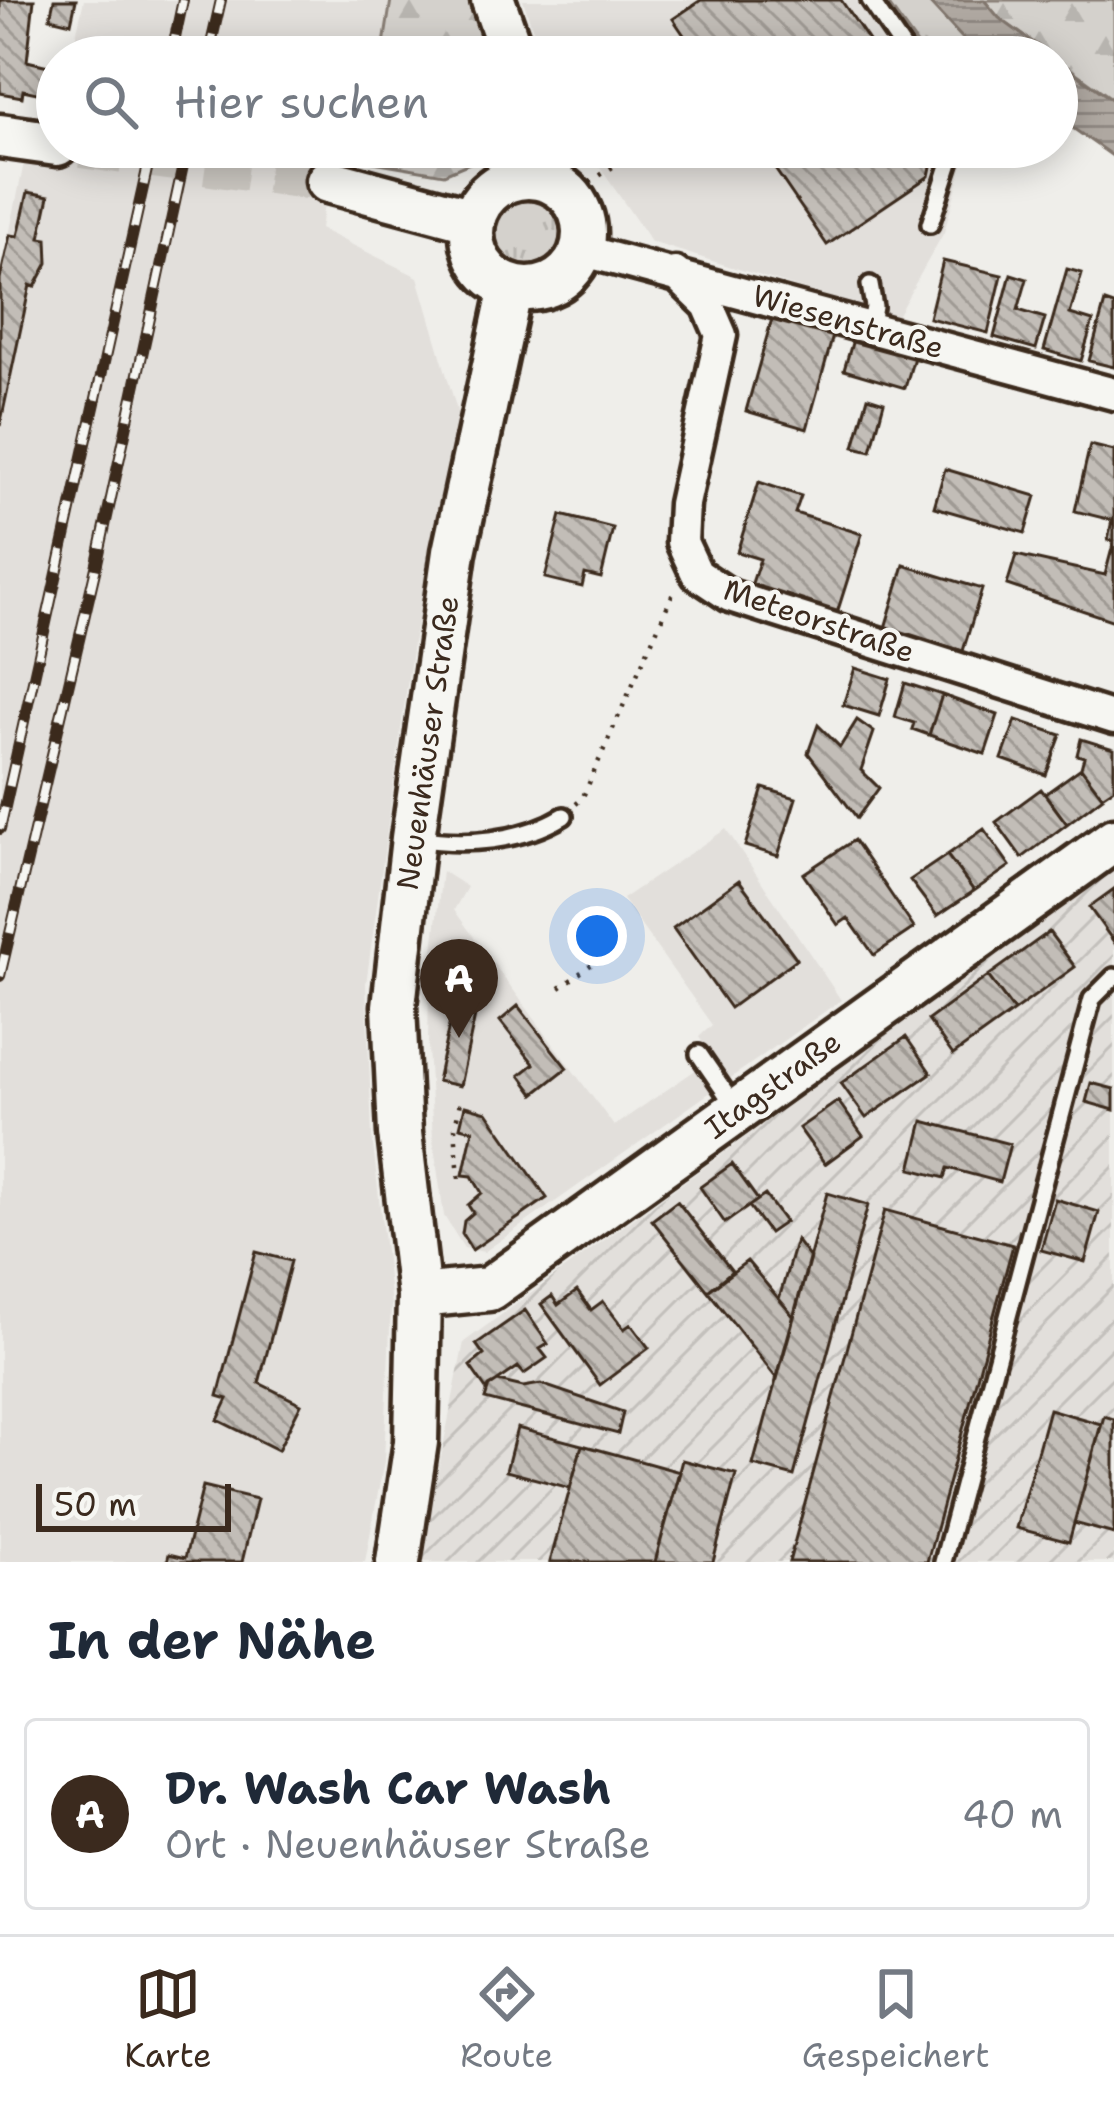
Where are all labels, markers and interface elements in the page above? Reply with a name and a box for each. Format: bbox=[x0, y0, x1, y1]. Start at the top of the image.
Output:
search box bbox=[36, 36, 1078, 168]
icon: search bbox=[78, 69, 144, 135]
text: Hier suchen bbox=[174, 72, 429, 132]
street label: Wiesenstraße bbox=[748, 275, 948, 368]
street label: Meteorstraße bbox=[718, 569, 920, 672]
street label: Neuenhäuser Straße bbox=[387, 593, 468, 893]
your location bbox=[567, 906, 627, 966]
pin: A bbox=[420, 939, 498, 1038]
street label: Itagstraße bbox=[696, 1021, 849, 1148]
scale bar bbox=[36, 1478, 231, 1531]
text: 50 m bbox=[54, 1482, 137, 1527]
text: In der Nähe bbox=[48, 1606, 376, 1674]
text: Dr. Wash Car Wash bbox=[165, 1758, 611, 1818]
text: A bbox=[75, 1788, 105, 1840]
text: 40 m bbox=[962, 1788, 1063, 1840]
text: Ort · Neuenhäuser Straße bbox=[165, 1818, 651, 1870]
tab: Karte bbox=[124, 1961, 212, 2078]
tab: Route bbox=[460, 1961, 553, 2078]
tab: Gespeichert bbox=[802, 1961, 990, 2078]

